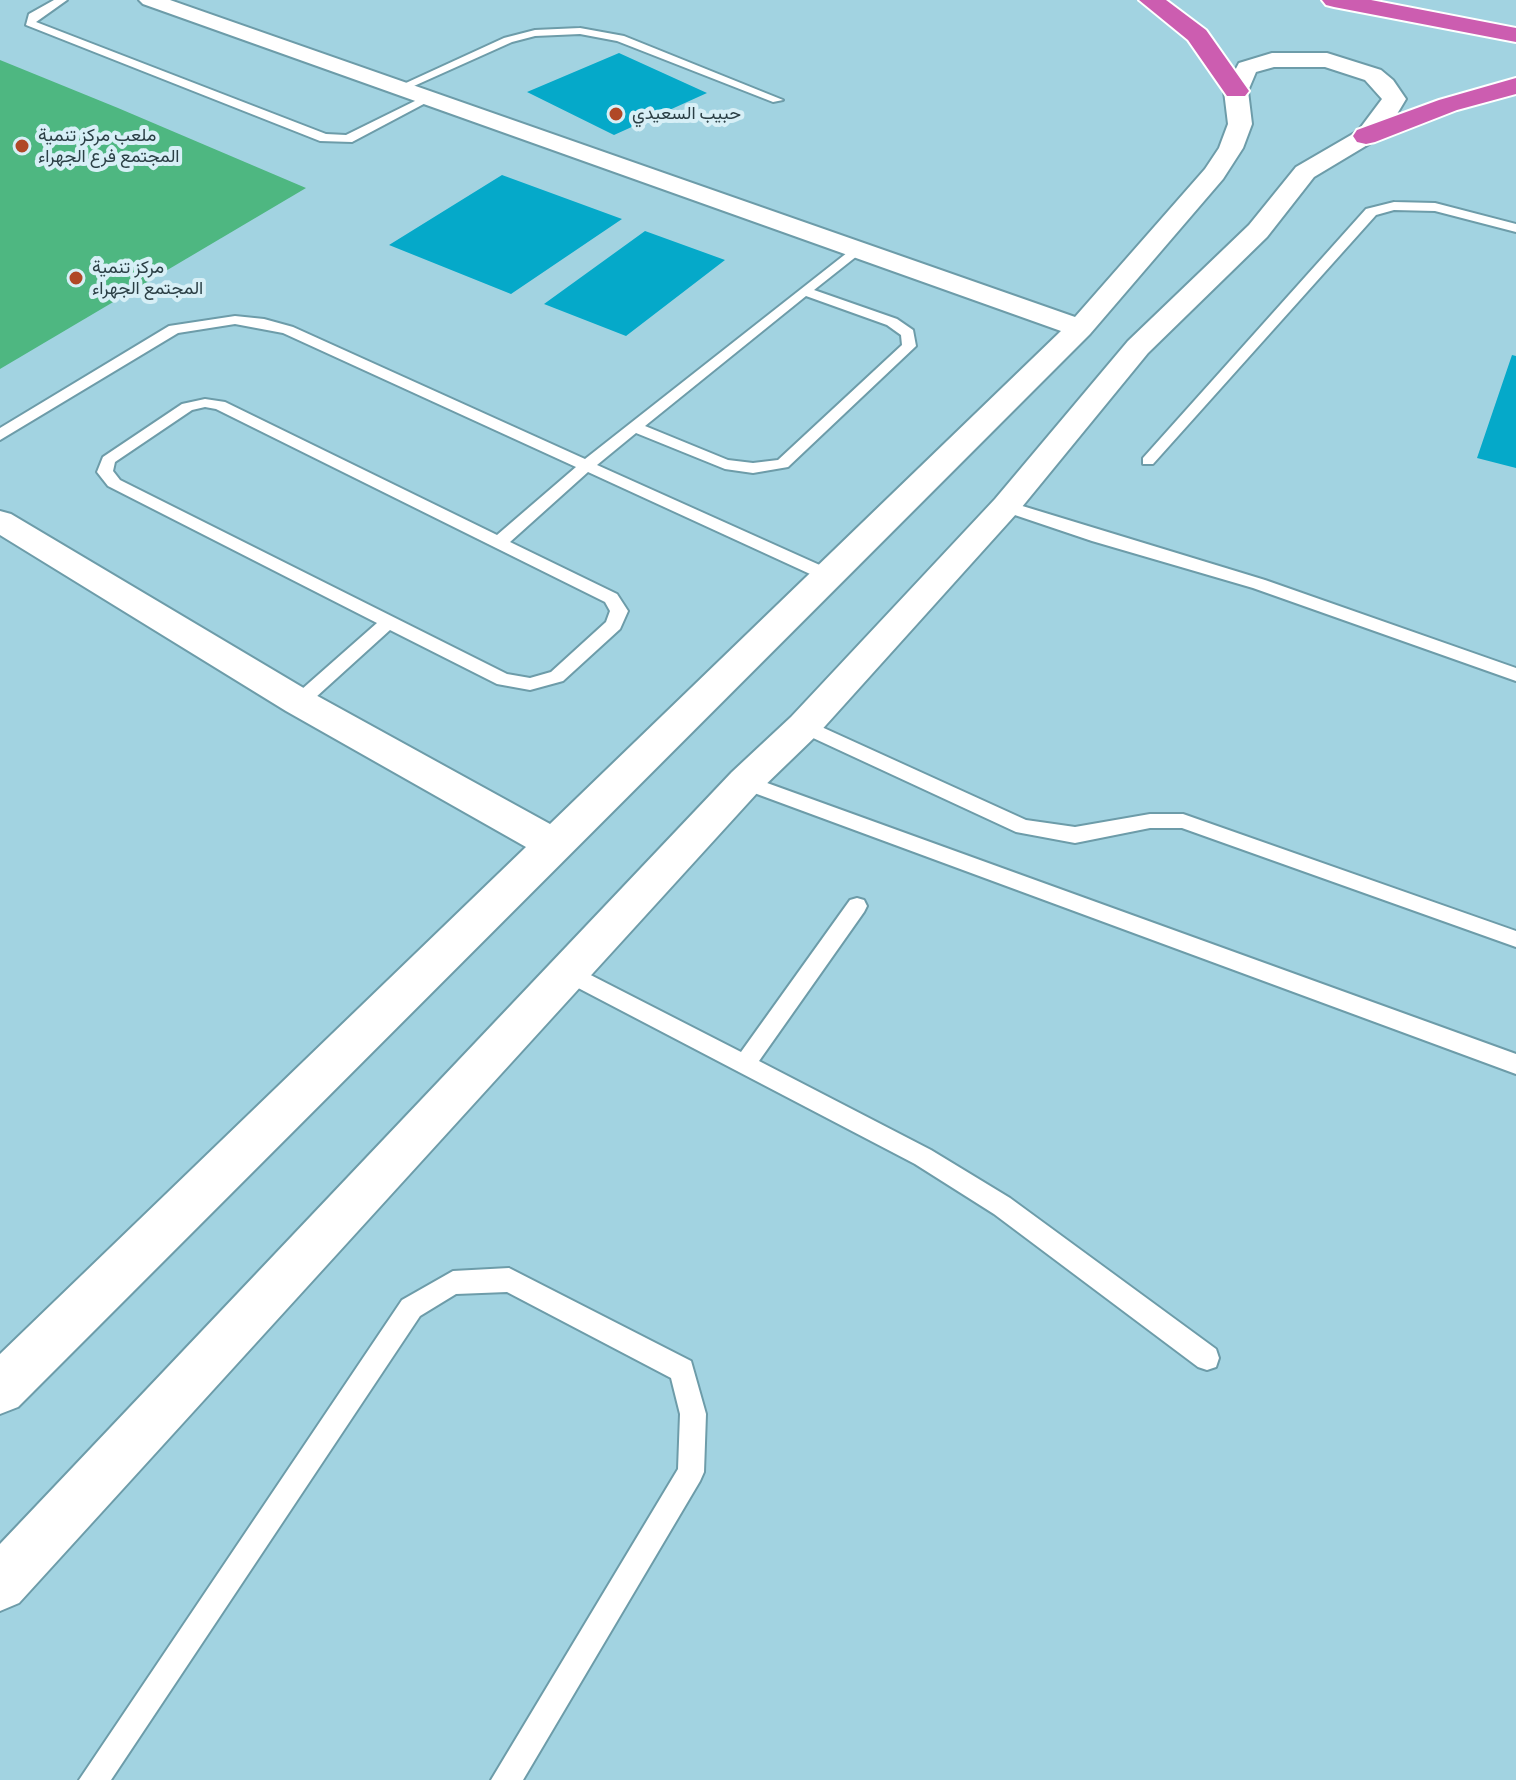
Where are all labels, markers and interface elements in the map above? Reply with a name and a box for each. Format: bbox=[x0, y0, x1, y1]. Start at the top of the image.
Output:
place label: حبيب السعيدي bbox=[632, 103, 741, 125]
marker: حبيب السعيدي bbox=[607, 105, 625, 123]
place label: ملعب مركز تنمية المجتمع فرع الجهراء bbox=[38, 125, 180, 168]
marker: ملعب مركز تنمية المجتمع فرع الجهراء bbox=[13, 137, 31, 155]
place label: مركز تنمية المجتمع الجهراء bbox=[92, 257, 203, 300]
marker: مركز تنمية المجتمع الجهراء bbox=[67, 269, 85, 287]

